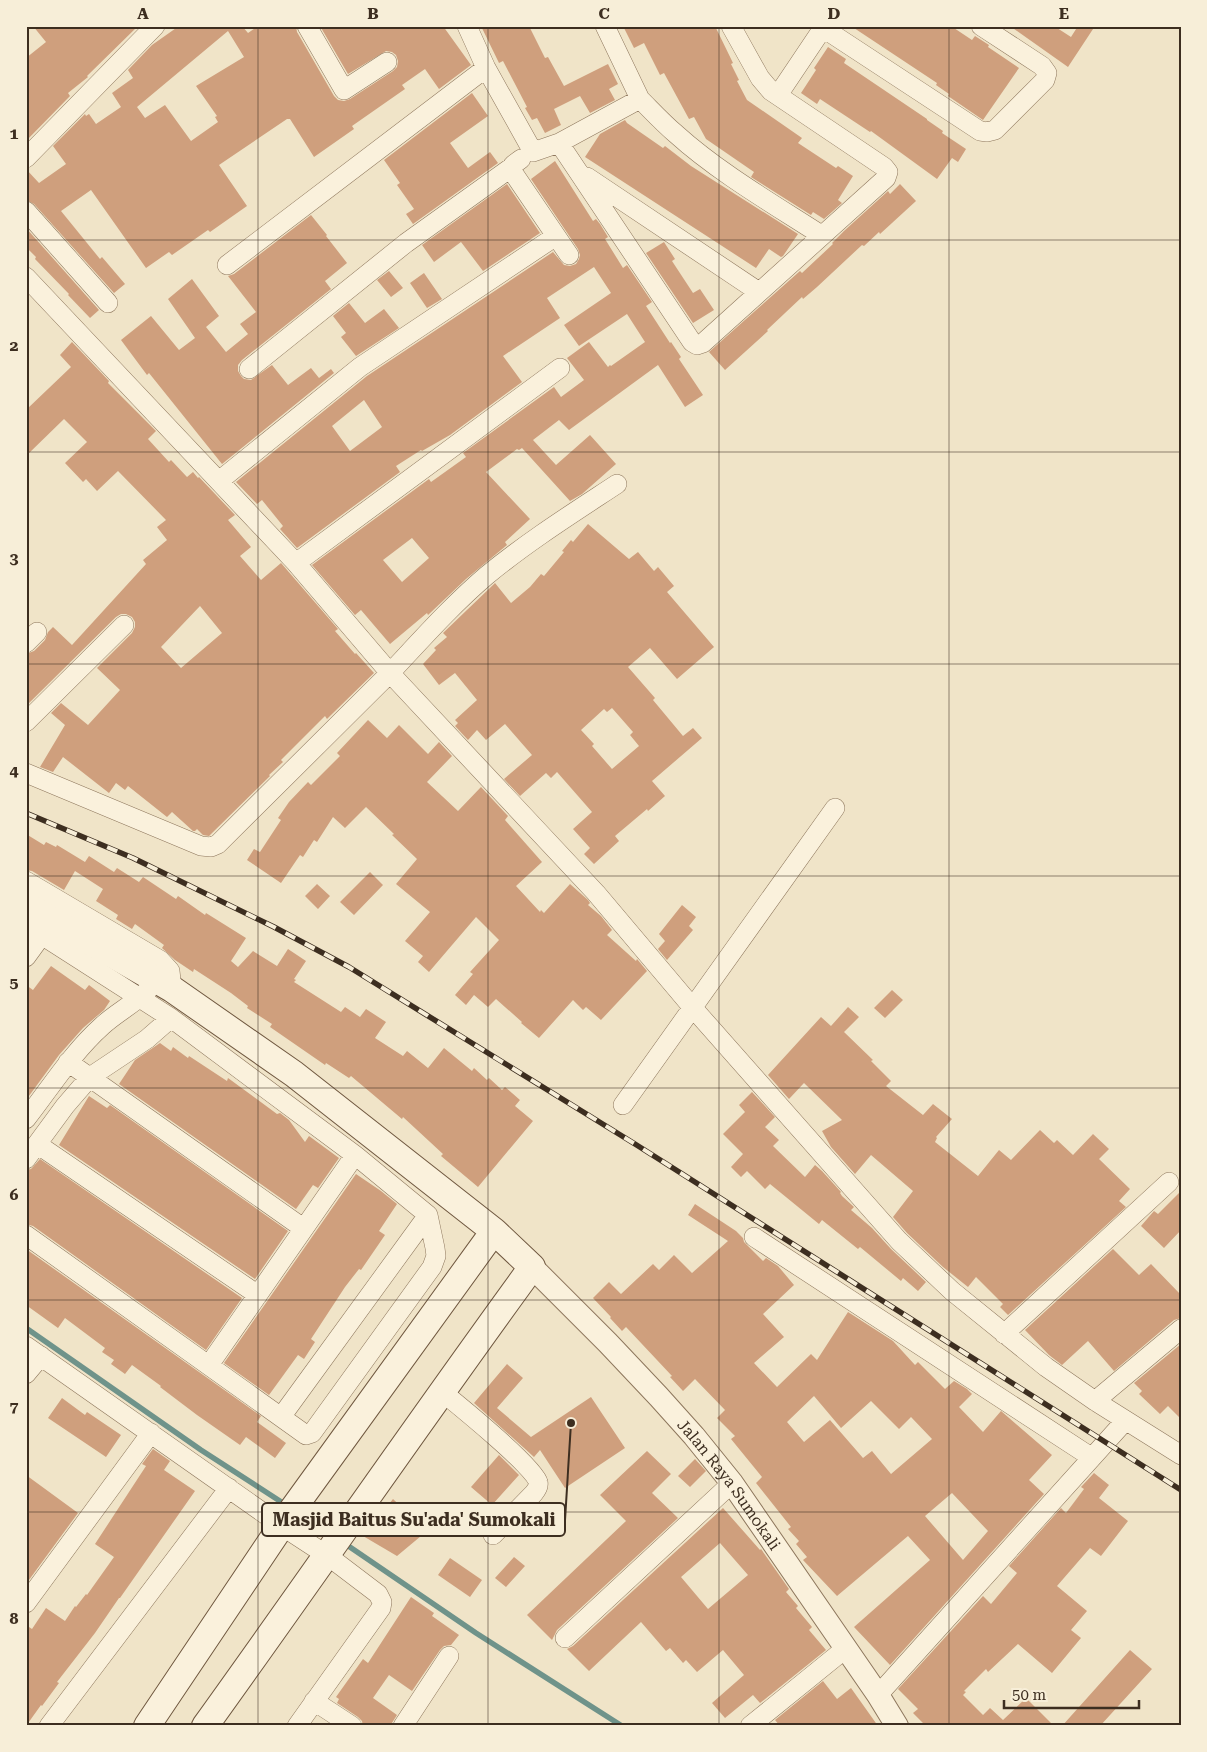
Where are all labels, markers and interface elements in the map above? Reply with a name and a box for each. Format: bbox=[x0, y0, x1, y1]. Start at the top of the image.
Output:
text: A bbox=[137, 4, 149, 23]
text: B bbox=[367, 4, 379, 23]
text: C bbox=[598, 4, 610, 23]
text: D bbox=[828, 4, 841, 23]
text: E bbox=[1059, 4, 1069, 23]
text: 1 bbox=[10, 124, 19, 143]
text: 2 bbox=[10, 336, 19, 355]
text: 3 bbox=[10, 549, 19, 568]
text: 4 bbox=[10, 761, 19, 780]
text: 5 bbox=[10, 973, 19, 992]
text: 6 bbox=[10, 1185, 19, 1204]
text: 7 bbox=[10, 1397, 19, 1416]
street label: Jalan Raya Sumokali bbox=[674, 1415, 785, 1553]
callout: Masjid Baitus Su'ada' Sumokali bbox=[262, 1503, 565, 1536]
text: Masjid Baitus Su'ada' Sumokali bbox=[273, 1509, 555, 1530]
text: 8 bbox=[10, 1609, 19, 1628]
scale bar bbox=[1004, 1677, 1140, 1709]
text: 50 m bbox=[1012, 1686, 1047, 1704]

